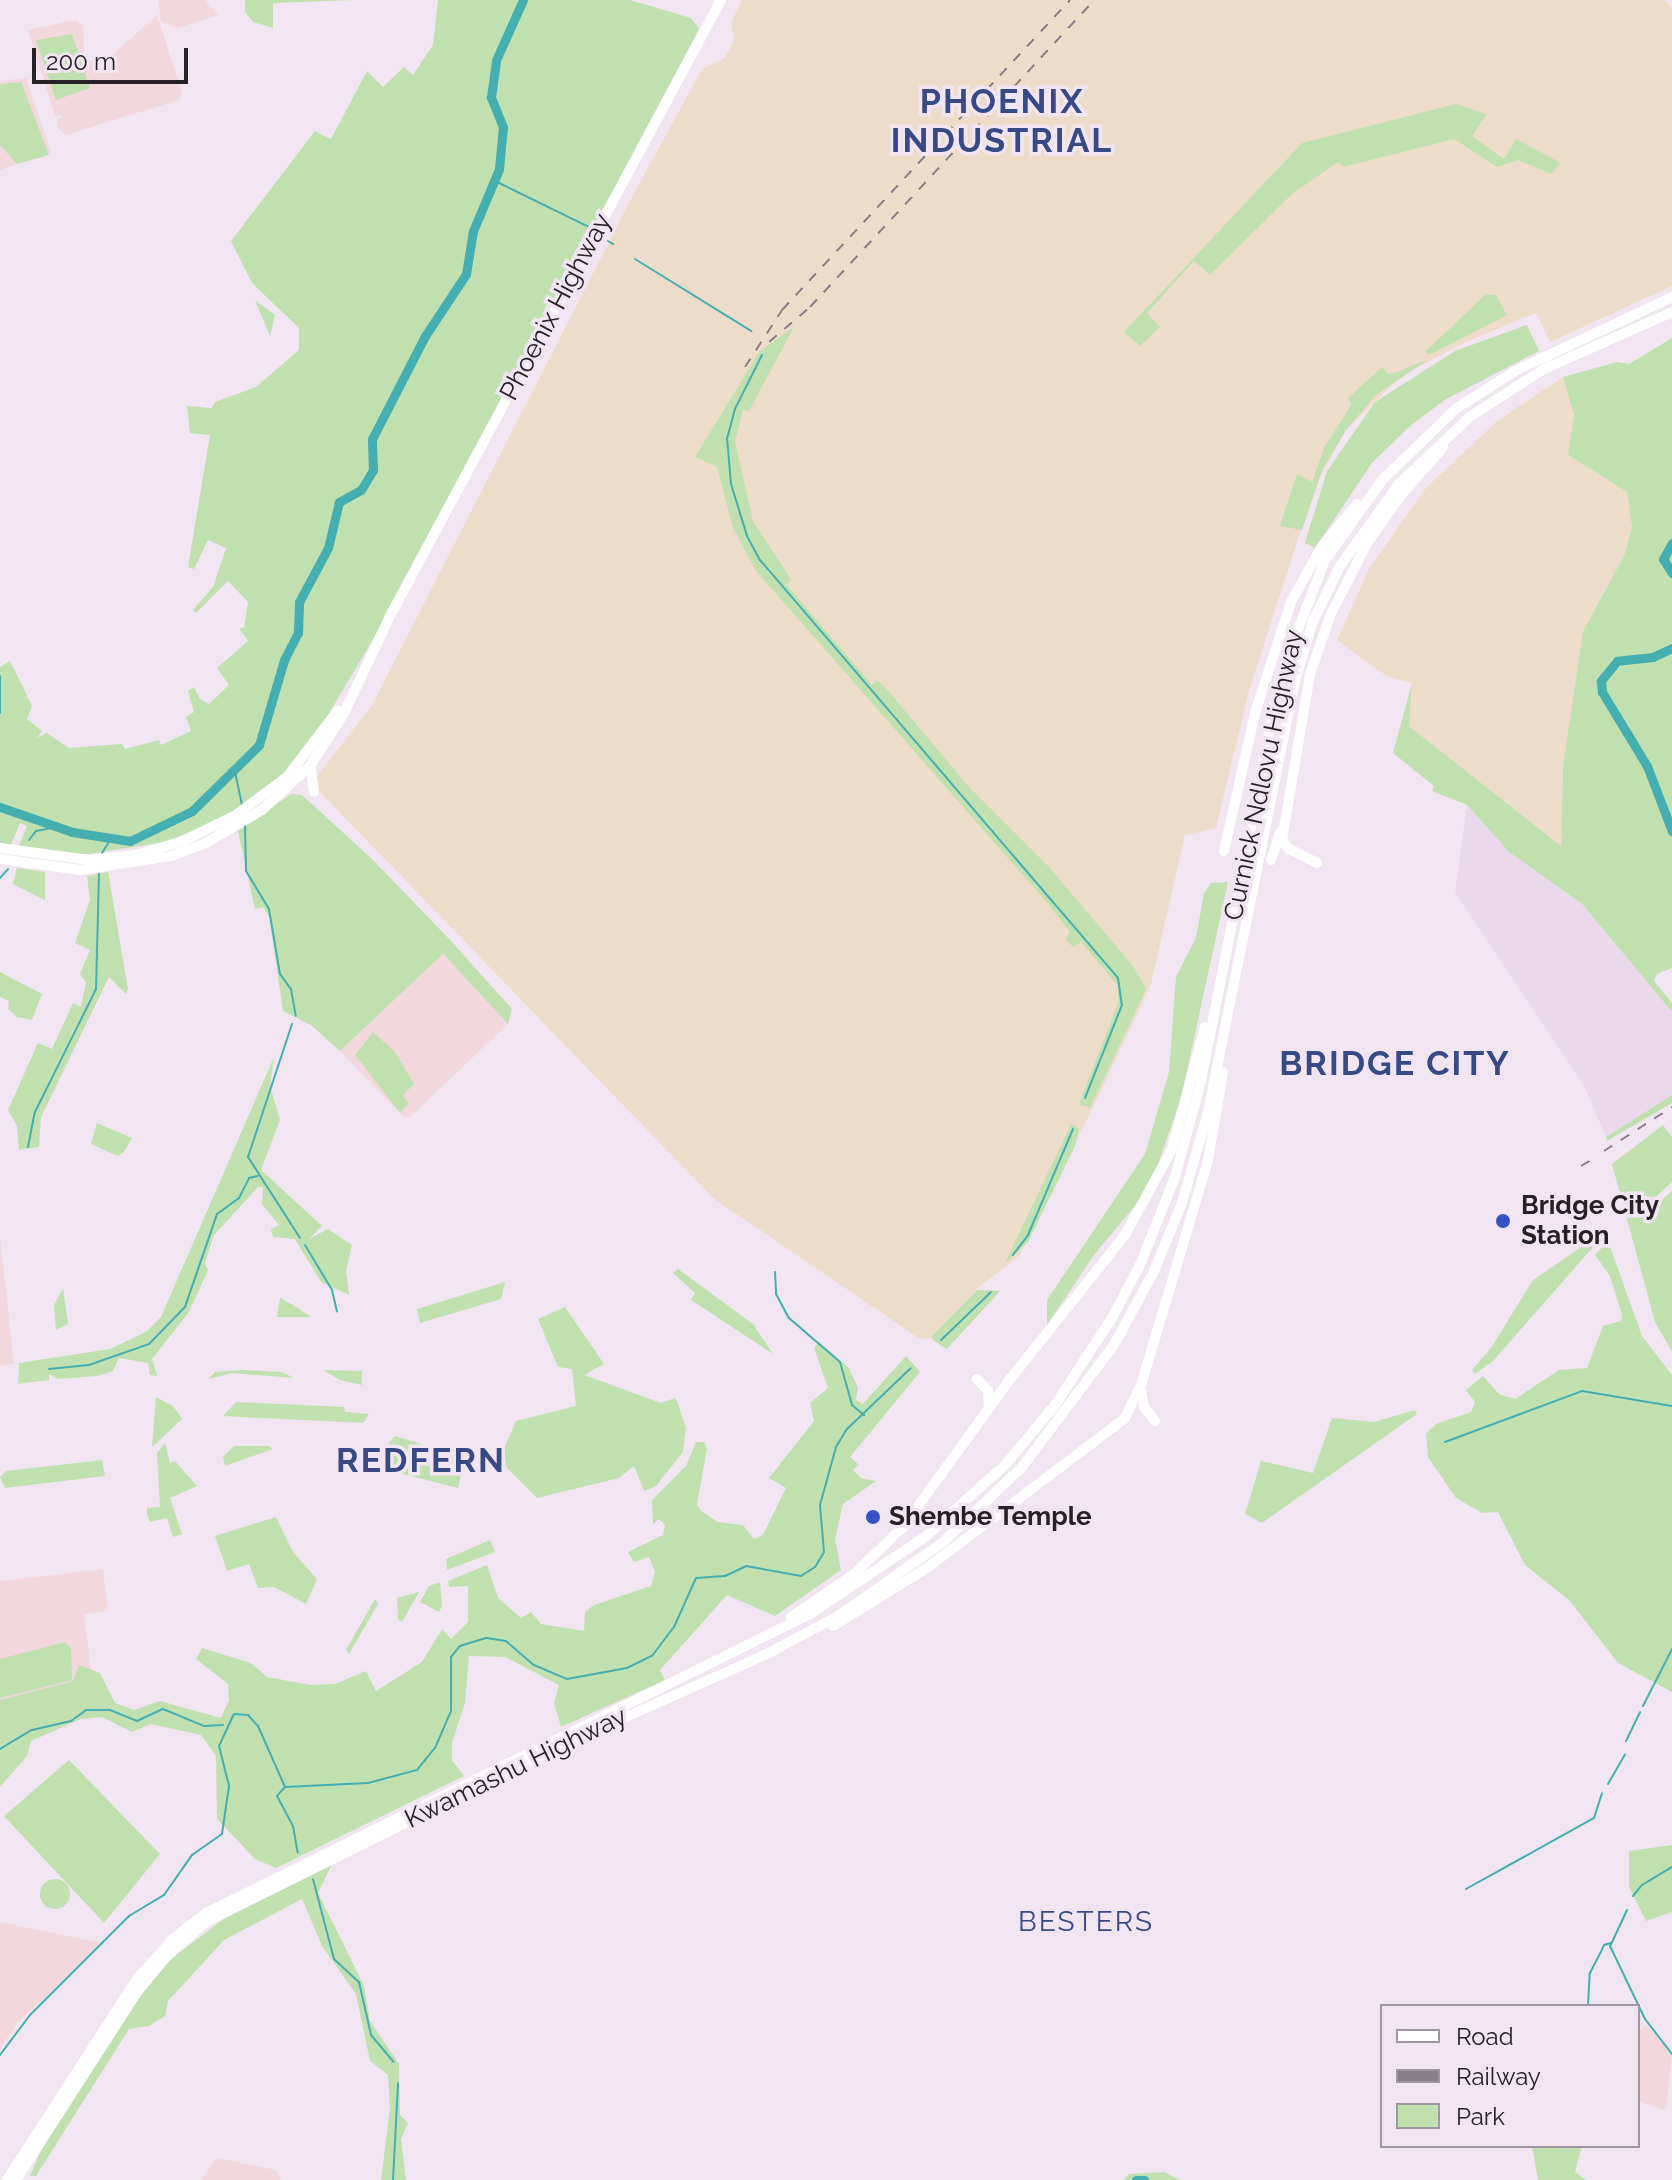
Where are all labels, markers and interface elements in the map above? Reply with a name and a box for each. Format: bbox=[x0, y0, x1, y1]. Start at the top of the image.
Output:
scale bar bbox=[36, 32, 192, 82]
text: 200 m bbox=[46, 47, 116, 76]
district label: PHOENIX INDUSTRIAL bbox=[891, 81, 1113, 160]
street label: Phoenix Highway bbox=[494, 208, 618, 406]
street label: Curnick Ndlovu Highway bbox=[1218, 627, 1310, 923]
district label: BRIDGE CITY bbox=[1279, 1044, 1511, 1084]
place label: Bridge City Station bbox=[1521, 1190, 1659, 1252]
marker: Bridge City Station bbox=[1492, 1210, 1514, 1232]
district label: REDFERN bbox=[336, 1441, 506, 1481]
place label: Shembe Temple bbox=[889, 1501, 1092, 1533]
marker: Shembe Temple bbox=[864, 1508, 882, 1526]
street label: Kwamashu Highway bbox=[400, 1701, 632, 1835]
district label: BESTERS bbox=[1018, 1905, 1154, 1939]
legend bbox=[1380, 2004, 1640, 2148]
text: Road bbox=[1456, 2022, 1514, 2051]
text: Railway bbox=[1456, 2062, 1541, 2091]
text: Park bbox=[1456, 2102, 1505, 2131]

